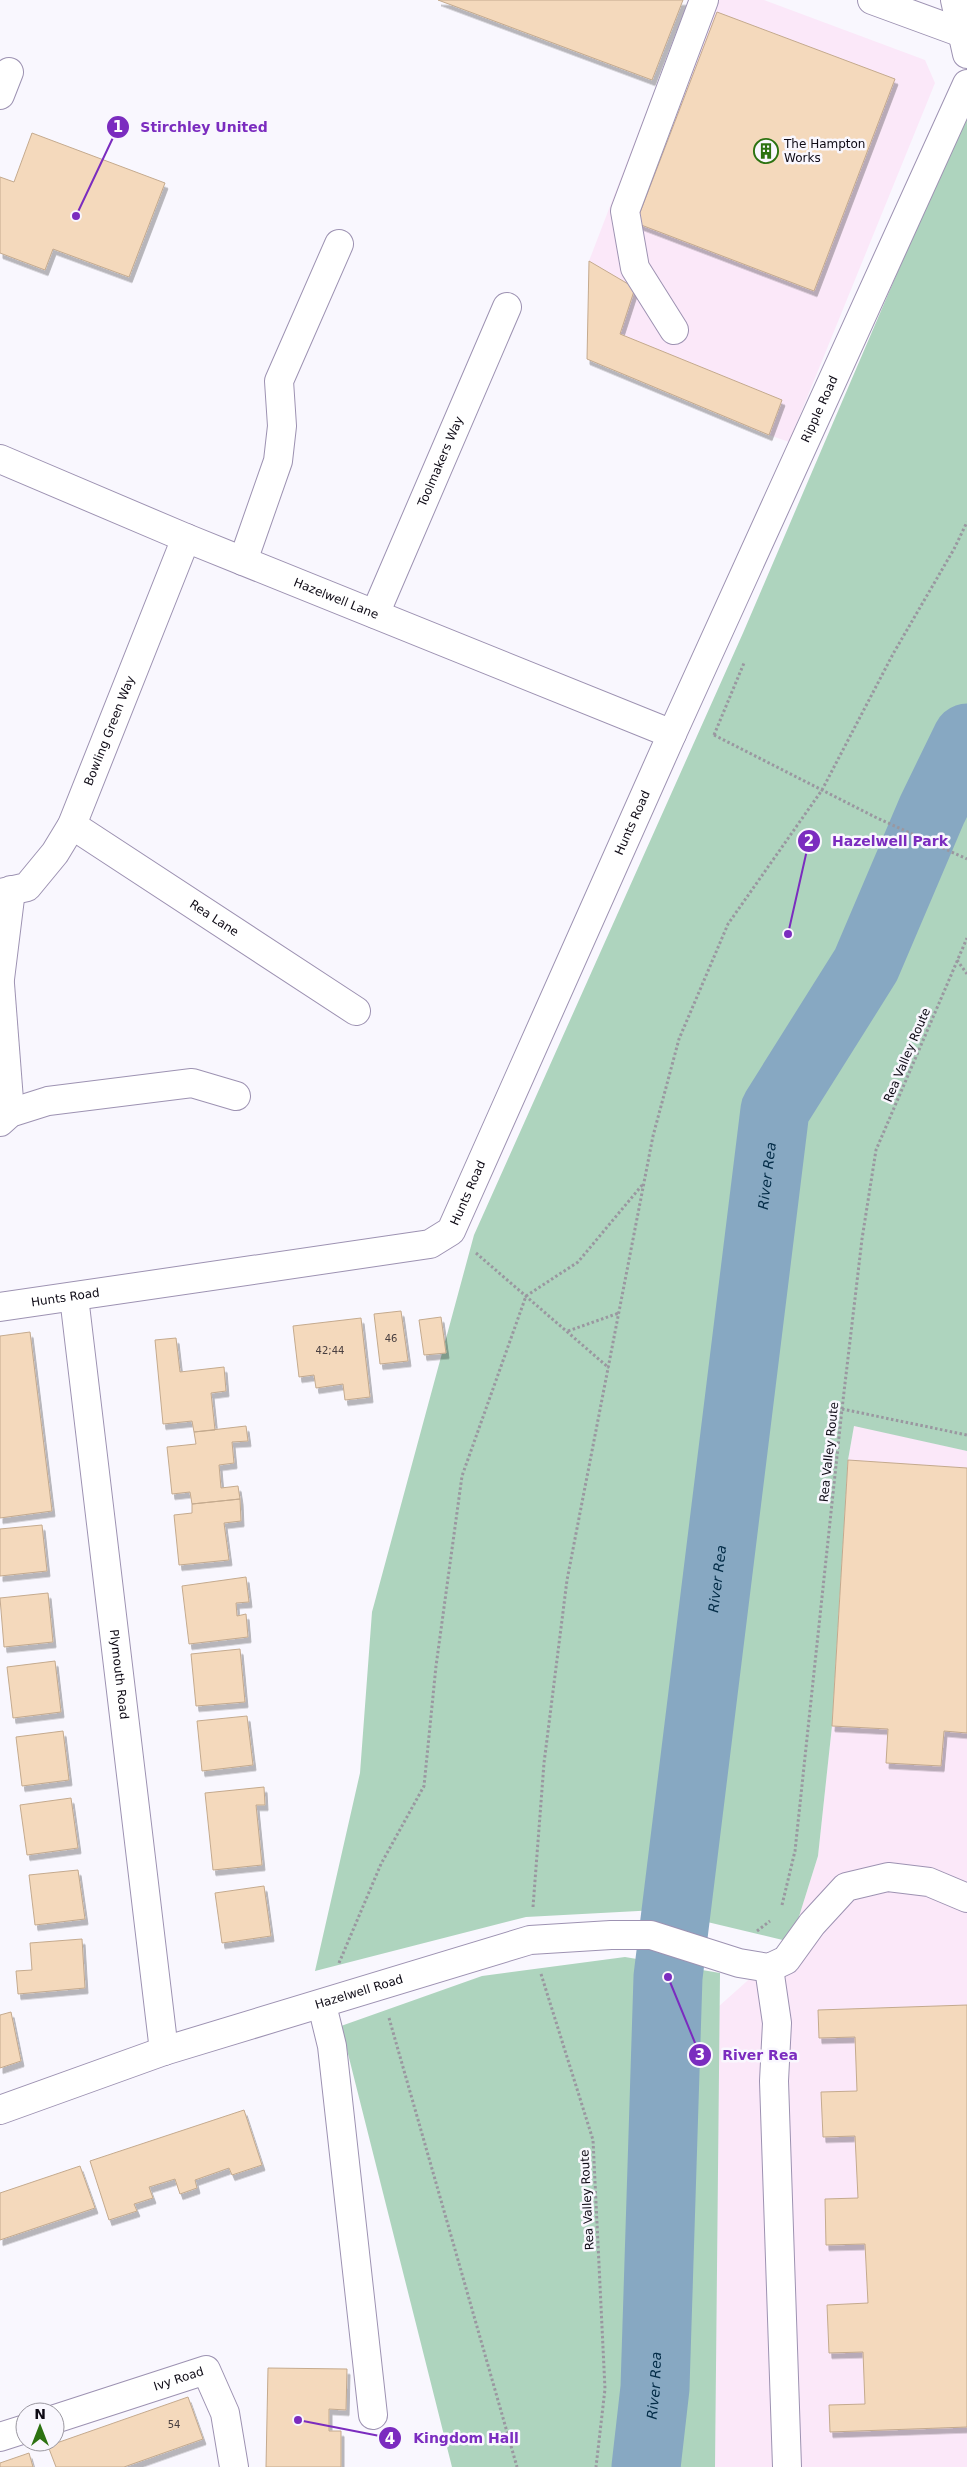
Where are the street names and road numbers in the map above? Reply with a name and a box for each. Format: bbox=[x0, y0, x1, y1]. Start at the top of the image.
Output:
street label: Ripple Road bbox=[798, 374, 841, 445]
street label: Toolmakers Way bbox=[415, 414, 466, 510]
street label: Hazelwell Lane bbox=[292, 575, 381, 622]
street label: Bowling Green Way bbox=[81, 674, 138, 788]
street label: Hunts Road bbox=[612, 788, 653, 857]
street label: Rea Lane bbox=[187, 897, 241, 939]
street label: Rea Valley Route bbox=[881, 1006, 933, 1104]
street label: Hunts Road bbox=[447, 1158, 488, 1227]
street label: Hunts Road bbox=[30, 1285, 101, 1309]
street label: Rea Valley Route bbox=[817, 1401, 841, 1503]
street label: Plymouth Road bbox=[107, 1628, 131, 1720]
street label: Hazelwell Road bbox=[313, 1972, 405, 2012]
street label: Rea Valley Route bbox=[577, 2149, 597, 2251]
street label: Ivy Road bbox=[152, 2364, 205, 2394]

